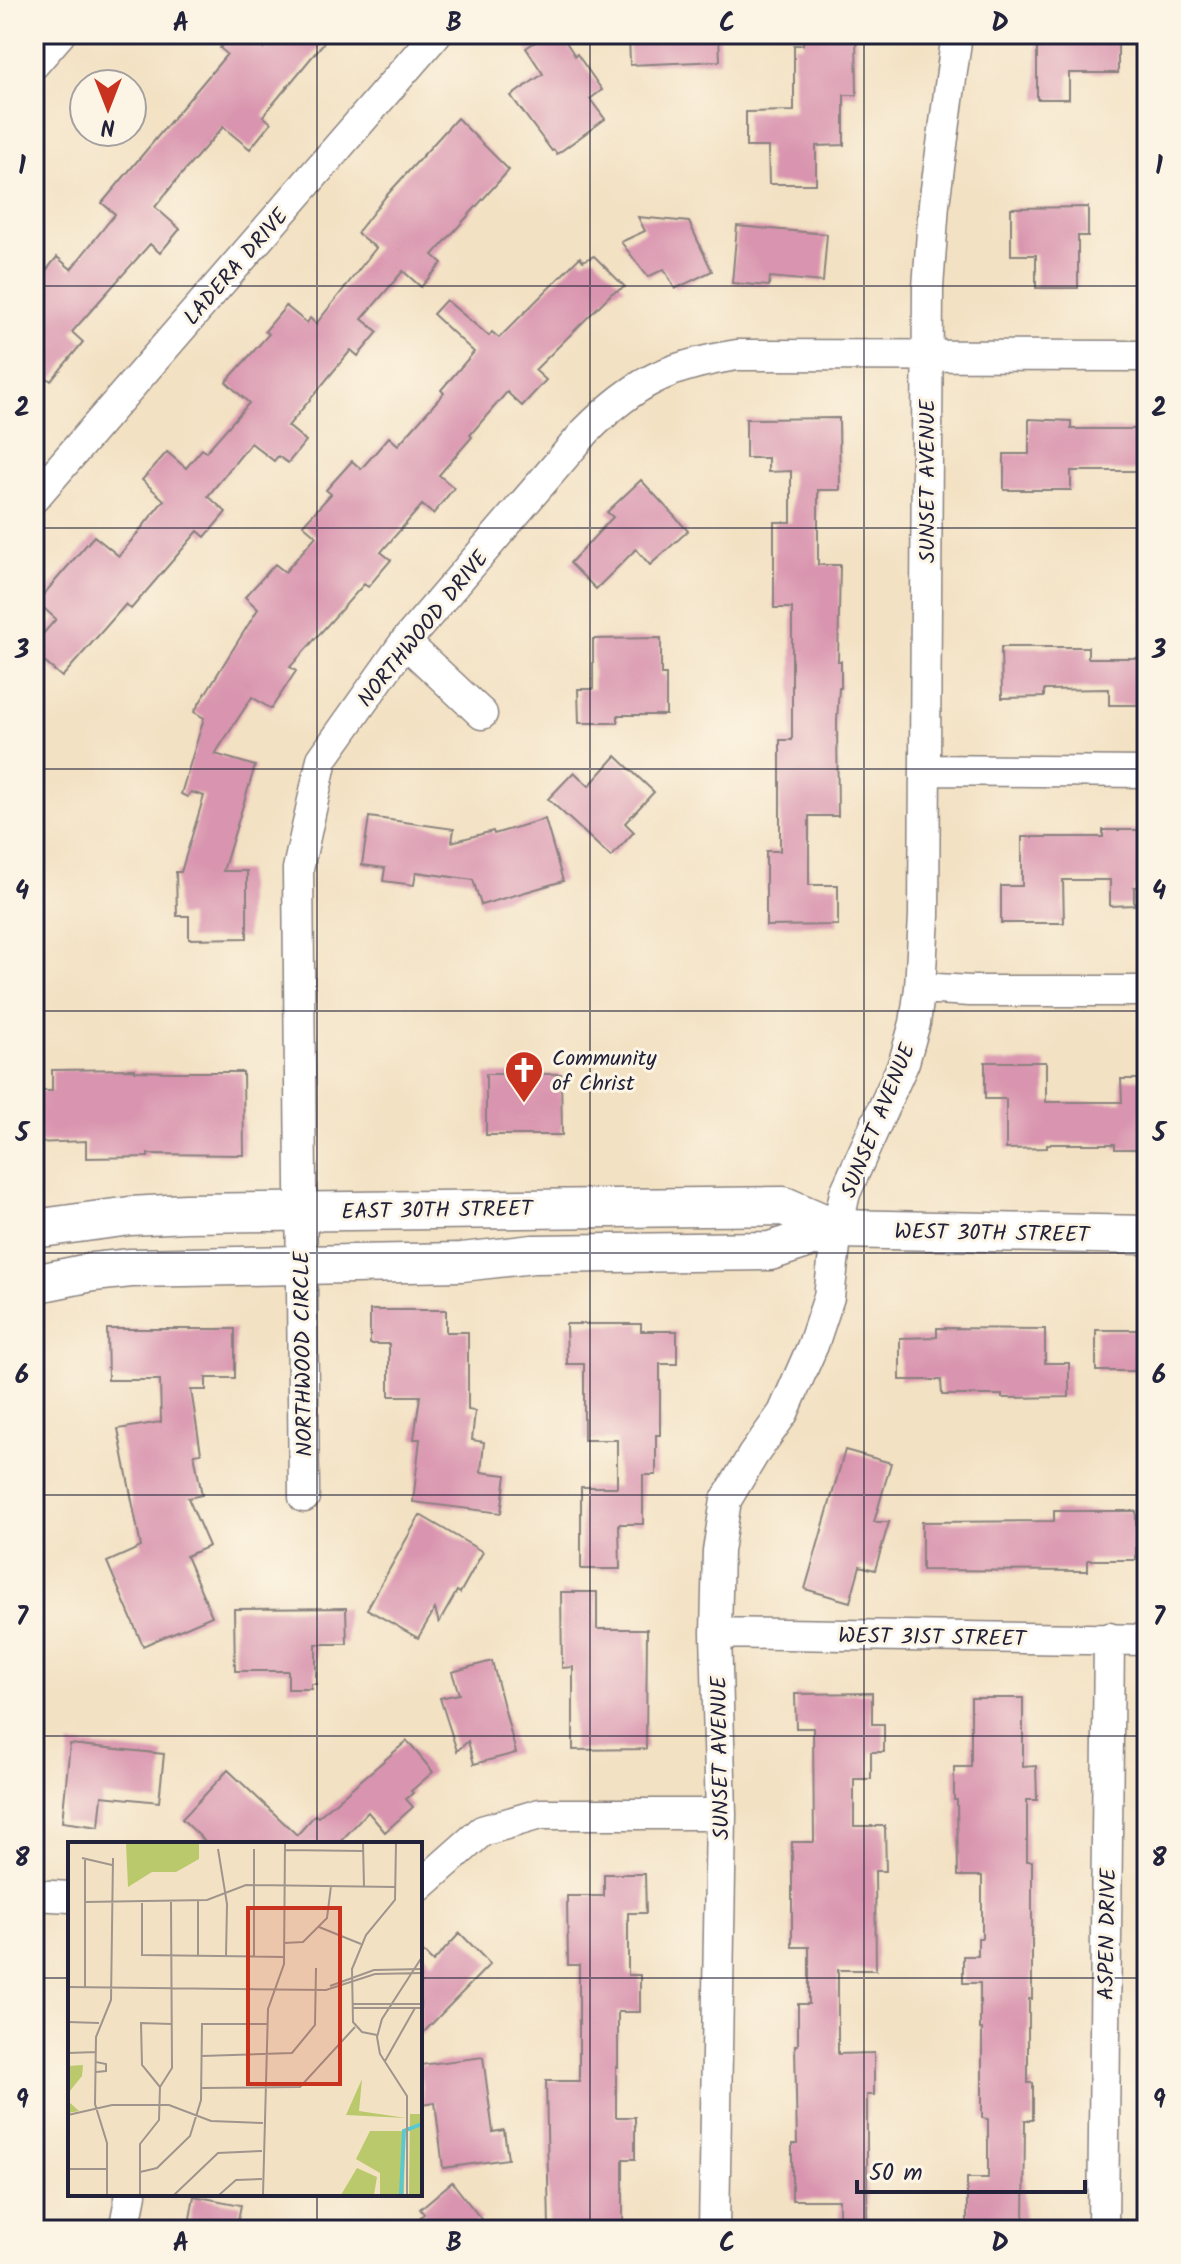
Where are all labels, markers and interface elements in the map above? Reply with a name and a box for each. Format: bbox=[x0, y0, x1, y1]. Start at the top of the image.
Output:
text: A bbox=[173, 3, 189, 45]
text: B bbox=[446, 3, 462, 45]
text: C bbox=[719, 3, 735, 45]
text: D bbox=[991, 3, 1009, 45]
north arrow bbox=[68, 68, 148, 148]
text: N bbox=[101, 108, 115, 143]
text: 1 bbox=[18, 146, 26, 188]
text: 1 bbox=[1155, 146, 1163, 188]
street label: LADERA DRIVE bbox=[176, 200, 299, 334]
text: 2 bbox=[14, 388, 30, 430]
text: 2 bbox=[1151, 388, 1167, 430]
street label: SUNSET AVENUE bbox=[911, 398, 946, 563]
street label: NORTHWOOD DRIVE bbox=[350, 543, 499, 716]
text: 3 bbox=[14, 630, 29, 672]
text: 3 bbox=[1151, 630, 1166, 672]
text: 4 bbox=[15, 871, 29, 913]
text: 4 bbox=[1152, 871, 1166, 913]
street label: SUNSET AVENUE bbox=[832, 1037, 927, 1203]
place label: Community of Christ bbox=[552, 1042, 657, 1102]
church icon: Community of Christ bbox=[503, 1049, 545, 1104]
text: 5 bbox=[14, 1113, 30, 1155]
text: 5 bbox=[1151, 1113, 1167, 1155]
street label: EAST 30TH STREET bbox=[341, 1192, 535, 1231]
street label: WEST 30TH STREET bbox=[894, 1215, 1092, 1254]
street label: NORTHWOOD CIRCLE bbox=[285, 1250, 324, 1457]
text: 6 bbox=[15, 1355, 29, 1397]
text: 6 bbox=[1152, 1355, 1166, 1397]
text: 7 bbox=[16, 1597, 29, 1639]
text: 7 bbox=[1153, 1597, 1166, 1639]
street label: WEST 31ST STREET bbox=[838, 1619, 1028, 1658]
street label: SUNSET AVENUE bbox=[703, 1675, 740, 1840]
text: 8 bbox=[14, 1838, 30, 1880]
text: 8 bbox=[1151, 1838, 1167, 1880]
inset map bbox=[68, 1842, 422, 2196]
street label: ASPEN DRIVE bbox=[1090, 1867, 1127, 2000]
text: 9 bbox=[15, 2080, 29, 2122]
text: 9 bbox=[1152, 2080, 1166, 2122]
scale bar bbox=[857, 2144, 1085, 2194]
text: 50 m bbox=[869, 2154, 923, 2193]
text: A bbox=[173, 2223, 189, 2264]
text: B bbox=[446, 2223, 462, 2264]
text: C bbox=[719, 2223, 735, 2264]
text: D bbox=[991, 2223, 1009, 2264]

